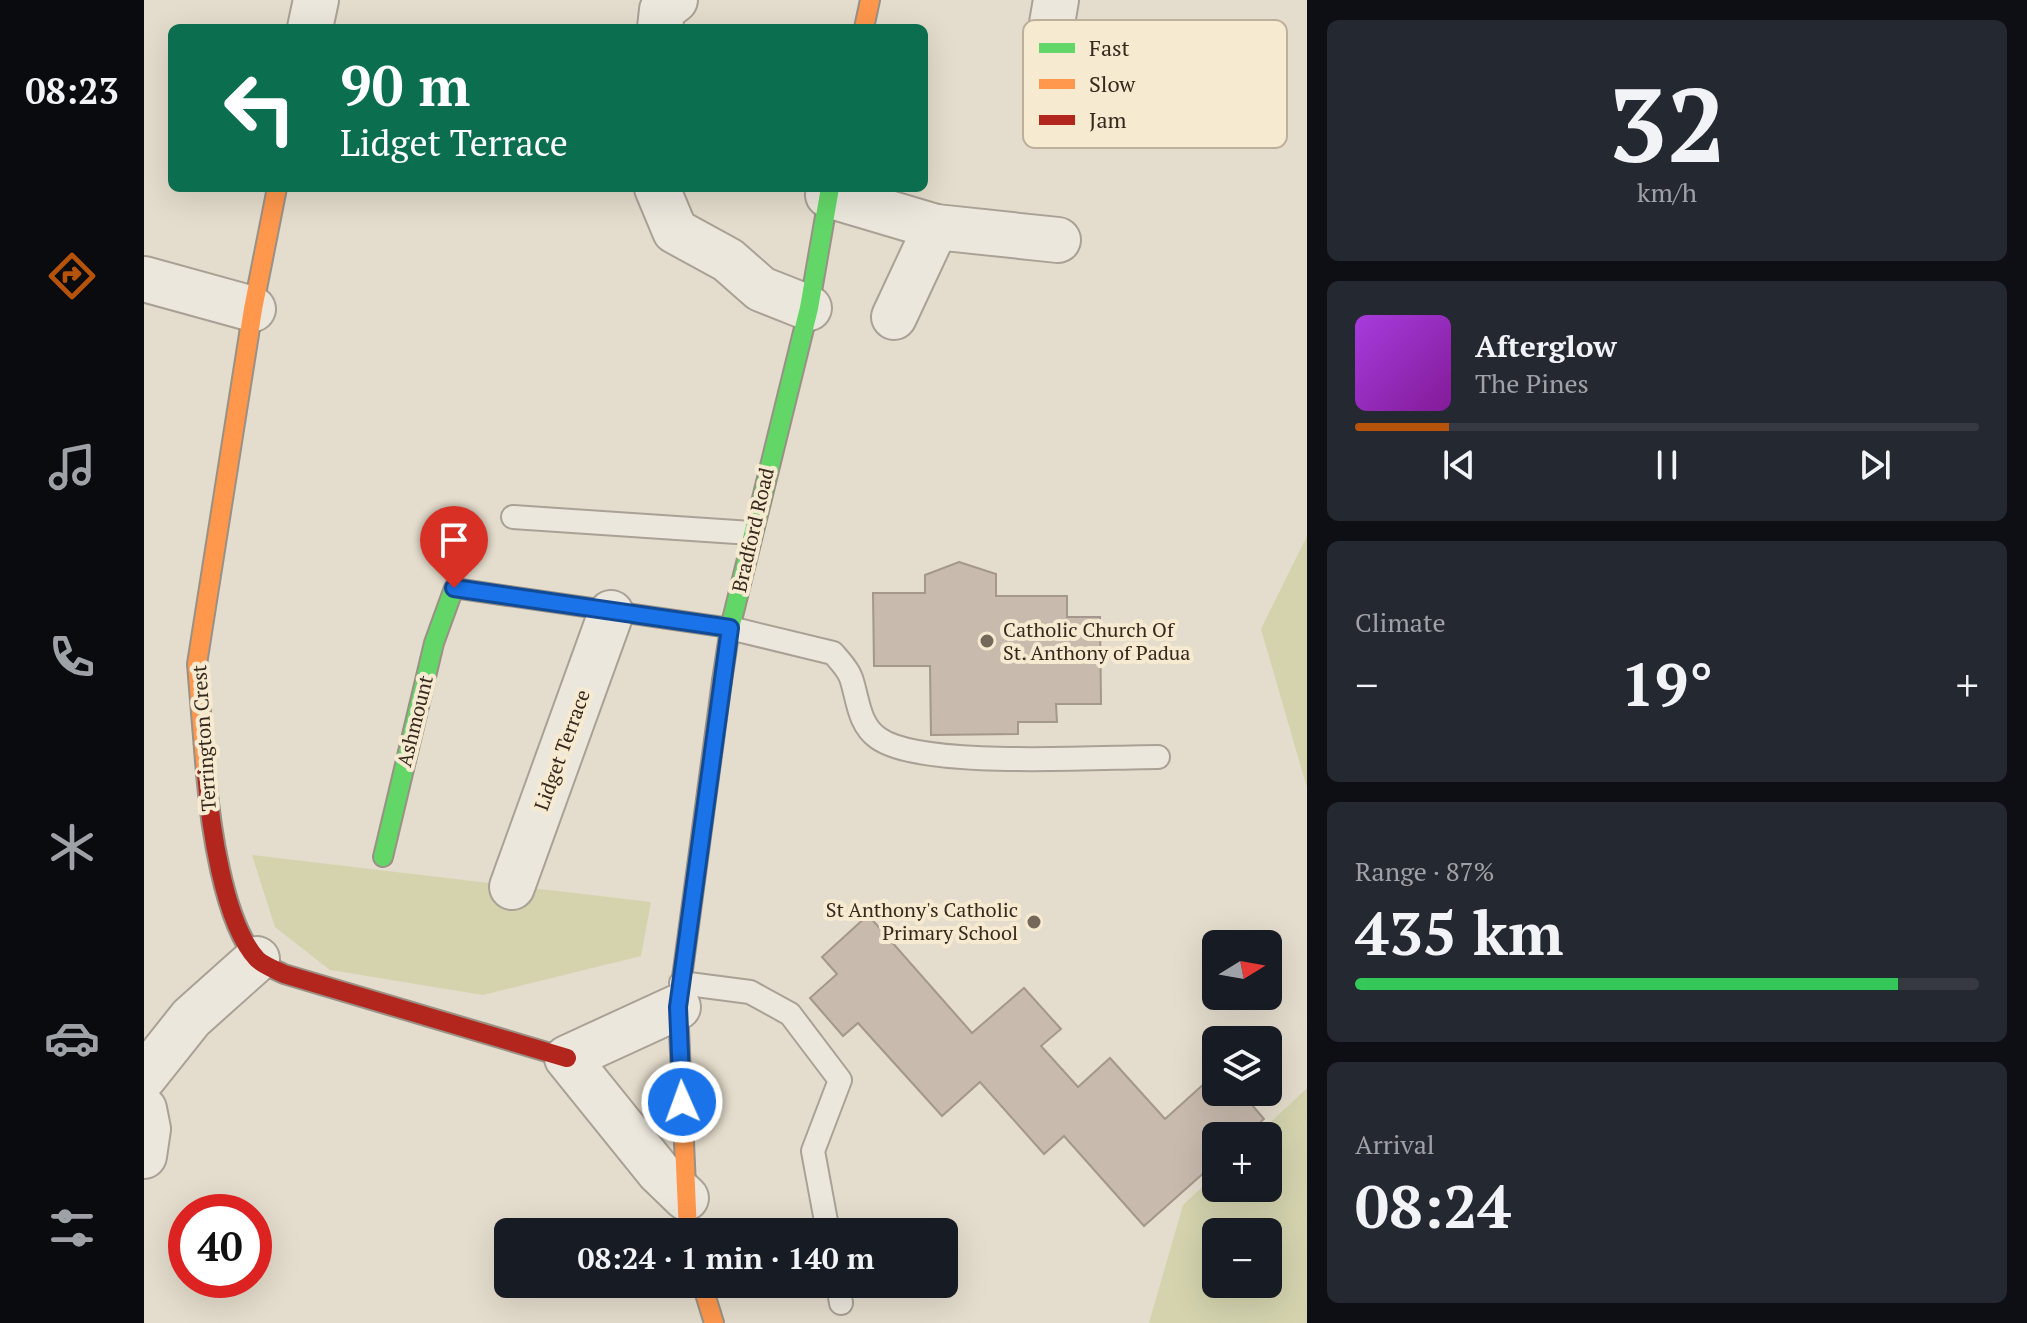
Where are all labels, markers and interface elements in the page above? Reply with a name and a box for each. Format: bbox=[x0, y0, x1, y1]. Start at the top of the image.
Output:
legend bbox=[1023, 20, 1287, 148]
text: Fast bbox=[1089, 33, 1130, 62]
text: 90 m bbox=[340, 48, 470, 122]
text: 32 bbox=[1608, 54, 1726, 192]
icon: left bbox=[208, 56, 312, 160]
text: 08:23 bbox=[25, 67, 119, 114]
text: Slow bbox=[1089, 69, 1136, 98]
text: Jam bbox=[1089, 105, 1127, 134]
text: Lidget Terrace bbox=[340, 119, 568, 166]
text: km/h bbox=[1637, 175, 1697, 209]
icon: directions bbox=[44, 248, 100, 304]
text: Afterglow bbox=[1475, 326, 1617, 366]
text: The Pines bbox=[1475, 366, 1589, 400]
icon: music bbox=[44, 439, 100, 495]
icon: previous bbox=[1437, 443, 1481, 487]
icon: pause bbox=[1645, 443, 1689, 487]
icon: next bbox=[1853, 443, 1897, 487]
street label: Bradford Road bbox=[725, 465, 780, 595]
pin bbox=[420, 506, 488, 588]
icon: arrive bbox=[432, 518, 476, 562]
text: Climate bbox=[1355, 605, 1446, 639]
place label: Catholic Church Of St. Anthony of Padua bbox=[1003, 616, 1190, 666]
icon: phone bbox=[44, 629, 100, 685]
marker: Catholic Church Of St. Anthony of Padua bbox=[978, 632, 996, 650]
text: 19° bbox=[1621, 644, 1713, 723]
text: − bbox=[1355, 655, 1378, 714]
text: + bbox=[1956, 655, 1979, 714]
street label: Terrington Crest bbox=[185, 663, 222, 812]
street label: Ashmount bbox=[390, 672, 439, 769]
street label: Lidget Terrace bbox=[527, 686, 596, 814]
icon: climate bbox=[44, 819, 100, 875]
text: Range · 87% bbox=[1355, 854, 1494, 888]
text: 435 km bbox=[1355, 893, 1563, 972]
place label: St Anthony's Catholic Primary School bbox=[826, 896, 1018, 946]
marker: St Anthony's Catholic Primary School bbox=[1025, 913, 1043, 931]
north arrow bbox=[1202, 930, 1282, 1010]
map controls bbox=[1202, 930, 1282, 1298]
icon: car bbox=[44, 1010, 100, 1066]
button: layers bbox=[1202, 1026, 1282, 1106]
position arrow bbox=[640, 1060, 724, 1144]
button: + bbox=[1202, 1122, 1282, 1202]
text: Arrival bbox=[1355, 1127, 1435, 1161]
text: 08:24 bbox=[1355, 1166, 1511, 1245]
speed limit sign: 40 bbox=[168, 1194, 272, 1298]
icon: filters bbox=[44, 1200, 100, 1256]
button: − bbox=[1202, 1218, 1282, 1298]
text: 08:24 · 1 min · 140 m bbox=[578, 1238, 874, 1278]

